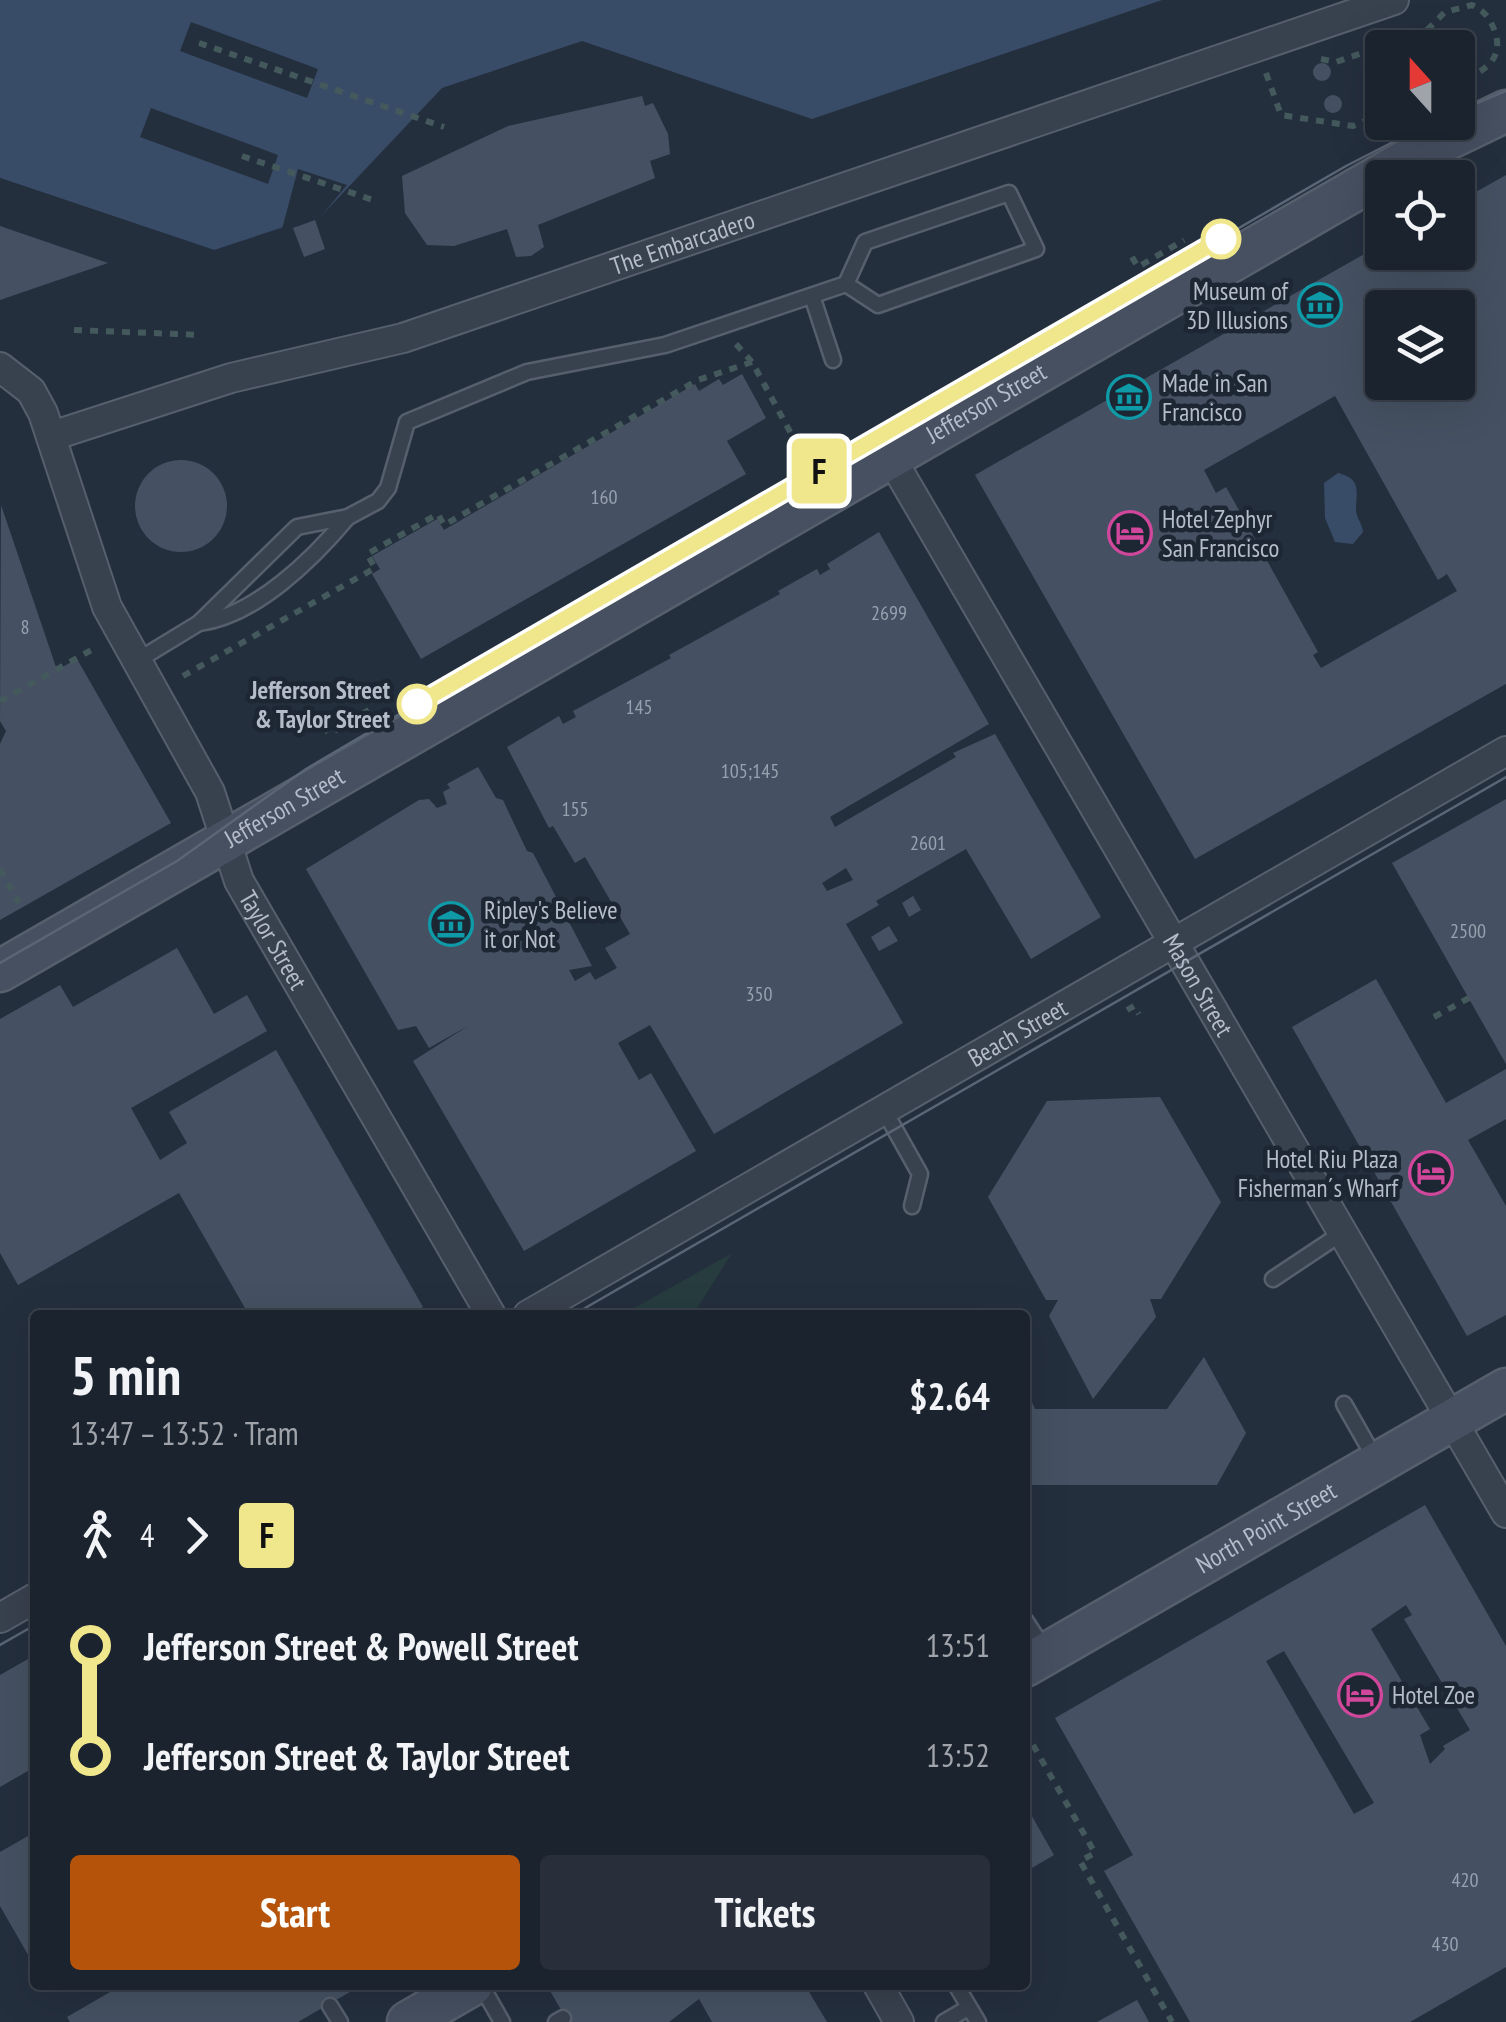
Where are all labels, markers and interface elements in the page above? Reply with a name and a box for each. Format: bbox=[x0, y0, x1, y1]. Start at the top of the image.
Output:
north arrow bbox=[1365, 30, 1475, 140]
map controls bbox=[1365, 30, 1475, 400]
button: locate bbox=[1365, 160, 1475, 270]
street label: The Embarcadero bbox=[606, 203, 759, 282]
unlabelled marker bbox=[1202, 220, 1240, 258]
place label: Museum of 3D Illusions bbox=[1186, 275, 1290, 336]
museum icon: Museum of 3D Illusions bbox=[1297, 282, 1343, 328]
button: layers bbox=[1365, 290, 1475, 400]
street label: Jefferson Street bbox=[919, 355, 1052, 450]
place label: Made in San Francisco bbox=[1162, 367, 1268, 428]
museum icon: Made in San Francisco bbox=[1106, 374, 1152, 420]
line badge: F bbox=[786, 438, 852, 504]
text: F bbox=[812, 448, 826, 494]
house number: 160 bbox=[591, 484, 618, 510]
place label: Hotel Zephyr San Francisco bbox=[1162, 503, 1279, 564]
hotel icon: Hotel Zephyr San Francisco bbox=[1107, 510, 1153, 556]
house number: 2699 bbox=[871, 600, 907, 626]
house number: 8 bbox=[21, 614, 30, 640]
place label: Jefferson Street & Taylor Street bbox=[249, 674, 391, 735]
marker: Jefferson Street & Taylor Street bbox=[398, 685, 436, 723]
house number: 145 bbox=[626, 694, 653, 720]
house number: 105;145 bbox=[721, 758, 779, 784]
street label: Jefferson Street bbox=[217, 760, 350, 855]
house number: 155 bbox=[562, 796, 589, 822]
house number: 2601 bbox=[910, 830, 946, 856]
street label: Taylor Street bbox=[232, 885, 314, 995]
place label: Ripley's Believe it or Not bbox=[484, 894, 618, 955]
museum icon: Ripley's Believe it or Not bbox=[428, 901, 474, 947]
house number: 2500 bbox=[1450, 918, 1486, 944]
street label: Mason Street bbox=[1156, 928, 1241, 1042]
house number: 350 bbox=[746, 981, 773, 1007]
street label: Beach Street bbox=[962, 992, 1073, 1074]
place label: Hotel Riu Plaza Fisherman´s Wharf bbox=[1238, 1143, 1400, 1204]
hotel icon: Hotel Riu Plaza Fisherman´s Wharf bbox=[1408, 1150, 1454, 1196]
text: 5 min bbox=[70, 1339, 181, 1410]
text: $2.64 bbox=[909, 1371, 990, 1420]
text: 13:47 – 13:52 · Tram bbox=[70, 1412, 299, 1454]
street label: North Point Street bbox=[1190, 1474, 1342, 1580]
icon: walk bbox=[70, 1508, 125, 1563]
icon: forward bbox=[169, 1508, 224, 1563]
text: F bbox=[259, 1512, 274, 1558]
text: 4 bbox=[140, 1514, 154, 1556]
text: Jefferson Street & Powell Street bbox=[144, 1621, 579, 1670]
text: 13:51 bbox=[926, 1624, 990, 1666]
hotel icon: Hotel Zoe bbox=[1337, 1672, 1383, 1718]
place label: Hotel Zoe bbox=[1392, 1679, 1475, 1711]
text: Jefferson Street & Taylor Street bbox=[144, 1731, 570, 1780]
text: 13:52 bbox=[926, 1734, 990, 1776]
button: Start bbox=[70, 1855, 520, 1970]
button: Tickets bbox=[540, 1855, 990, 1970]
house number: 420 bbox=[1452, 1867, 1479, 1893]
house number: 430 bbox=[1432, 1931, 1459, 1957]

